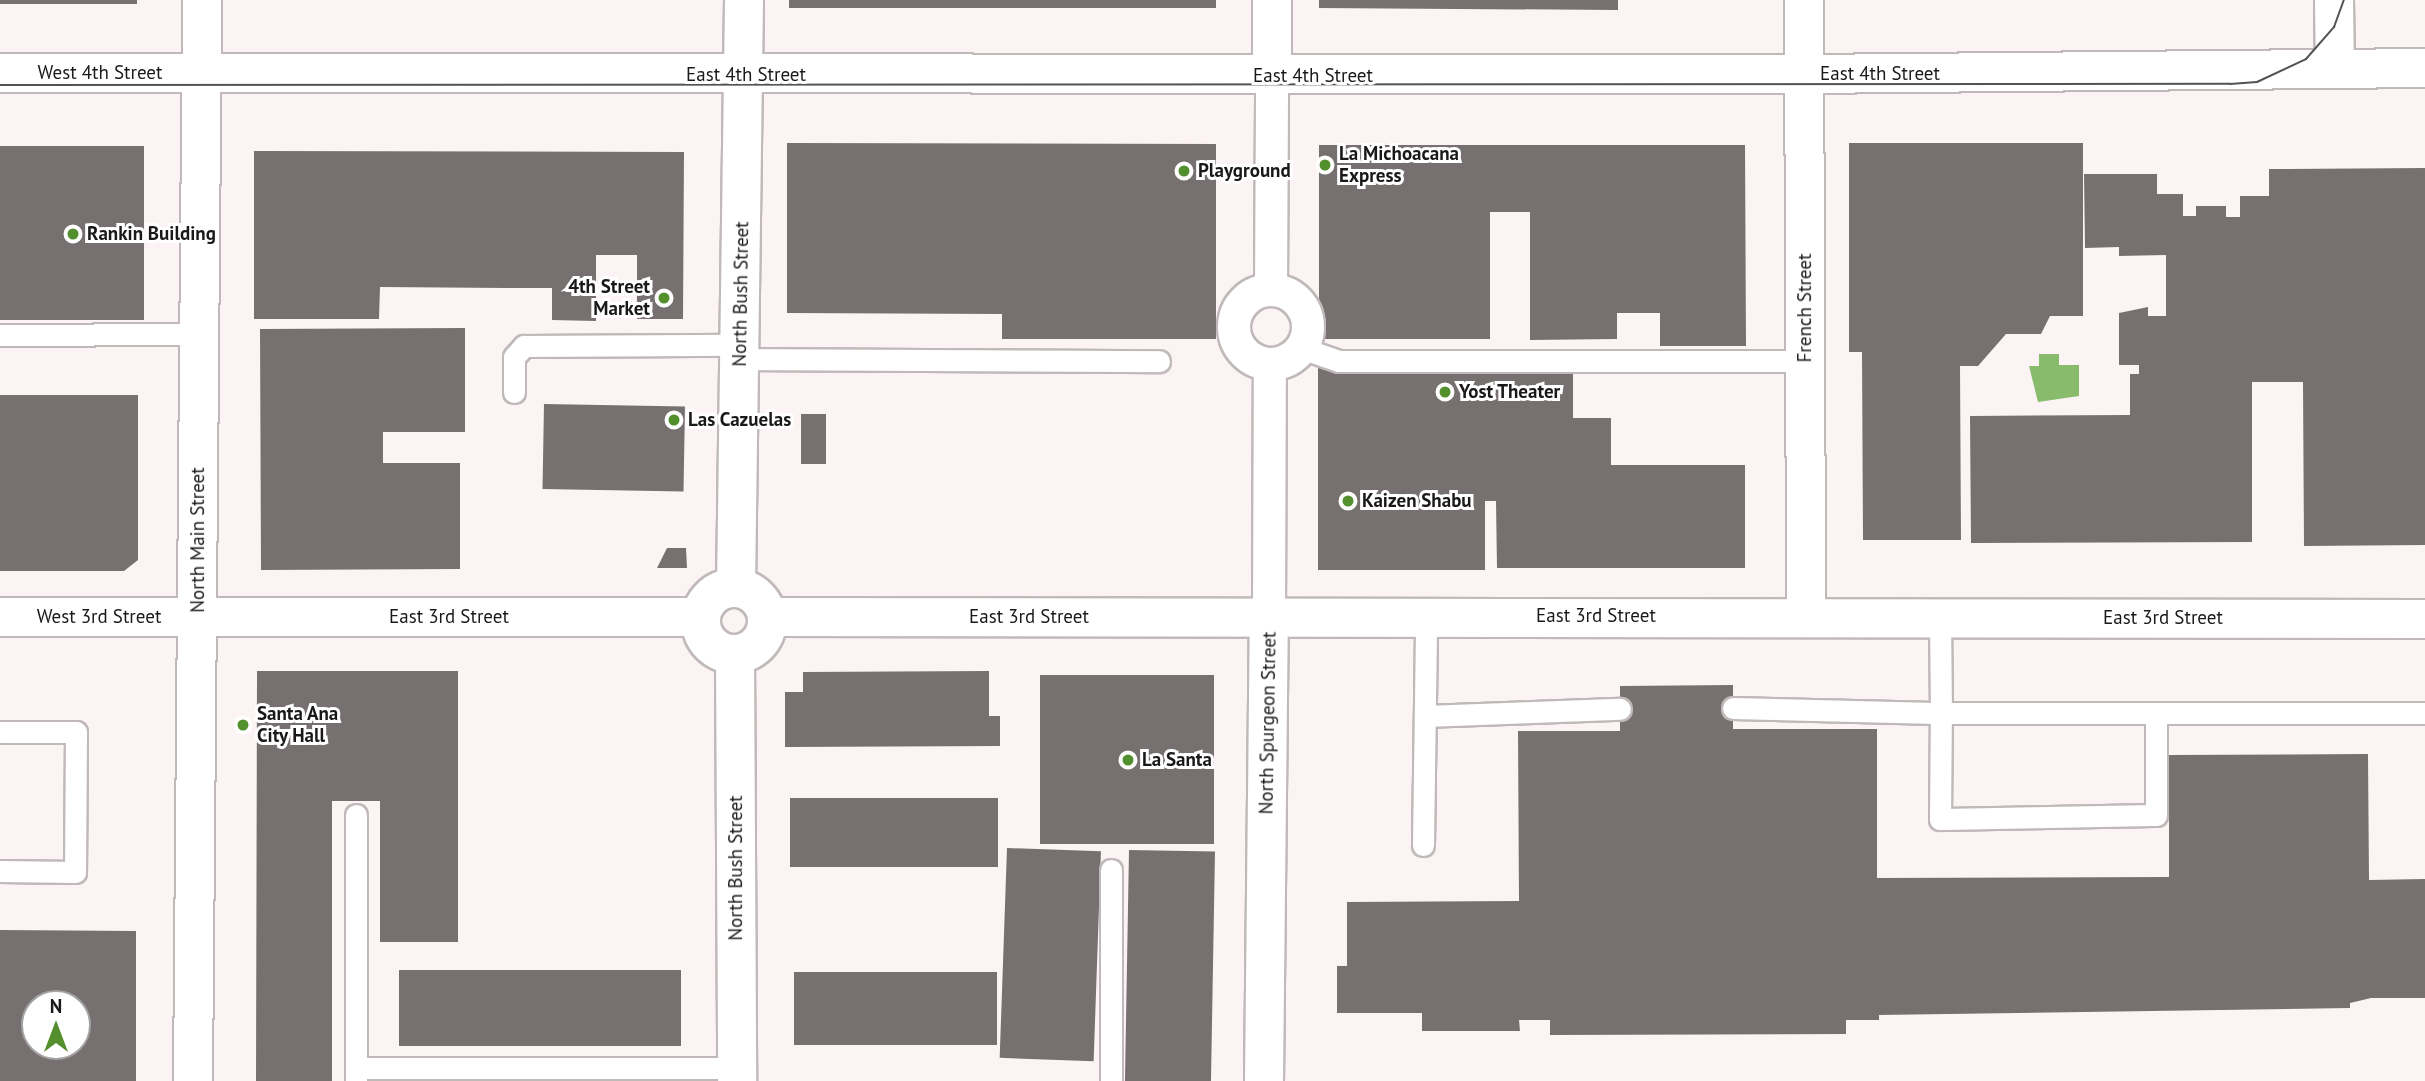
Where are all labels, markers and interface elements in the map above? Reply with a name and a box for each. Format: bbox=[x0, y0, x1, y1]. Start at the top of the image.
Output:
street label: West 4th Street bbox=[38, 62, 162, 84]
street label: East 4th Street bbox=[1820, 63, 1940, 85]
street label: East 4th Street bbox=[686, 64, 806, 86]
street label: East 4th Street bbox=[1253, 65, 1373, 87]
place label: La Michoacana Express bbox=[1339, 143, 1459, 187]
marker: La Michoacana Express bbox=[1317, 157, 1333, 173]
place label: Playground bbox=[1198, 160, 1291, 182]
marker: Playground bbox=[1176, 163, 1192, 179]
street label: North Bush Street bbox=[728, 221, 754, 367]
place label: Rankin Building bbox=[87, 223, 216, 245]
marker: Rankin Building bbox=[65, 226, 81, 242]
street label: French Street bbox=[1794, 254, 1816, 362]
place label: 4th Street Market bbox=[568, 276, 650, 320]
marker: 4th Street Market bbox=[656, 290, 672, 306]
place label: Yost Theater bbox=[1459, 381, 1561, 403]
marker: Yost Theater bbox=[1437, 384, 1453, 400]
place label: Las Cazuelas bbox=[688, 409, 791, 431]
marker: Las Cazuelas bbox=[666, 412, 682, 428]
street label: North Main Street bbox=[187, 467, 209, 613]
place label: Kaizen Shabu bbox=[1362, 490, 1472, 512]
marker: Kaizen Shabu bbox=[1340, 493, 1356, 509]
street label: East 3rd Street bbox=[1536, 605, 1656, 627]
street label: West 3rd Street bbox=[37, 606, 161, 628]
street label: East 3rd Street bbox=[389, 606, 509, 628]
street label: East 3rd Street bbox=[969, 606, 1089, 628]
street label: East 3rd Street bbox=[2103, 607, 2223, 629]
street label: North Spurgeon Street bbox=[1255, 631, 1281, 815]
place label: Santa Ana City Hall bbox=[257, 703, 339, 747]
marker: Santa Ana City Hall bbox=[235, 717, 251, 733]
place label: La Santa bbox=[1142, 749, 1212, 771]
marker: La Santa bbox=[1120, 752, 1136, 768]
street label: North Bush Street bbox=[725, 795, 747, 941]
north arrow bbox=[21, 990, 91, 1060]
text: N bbox=[50, 994, 62, 1018]

